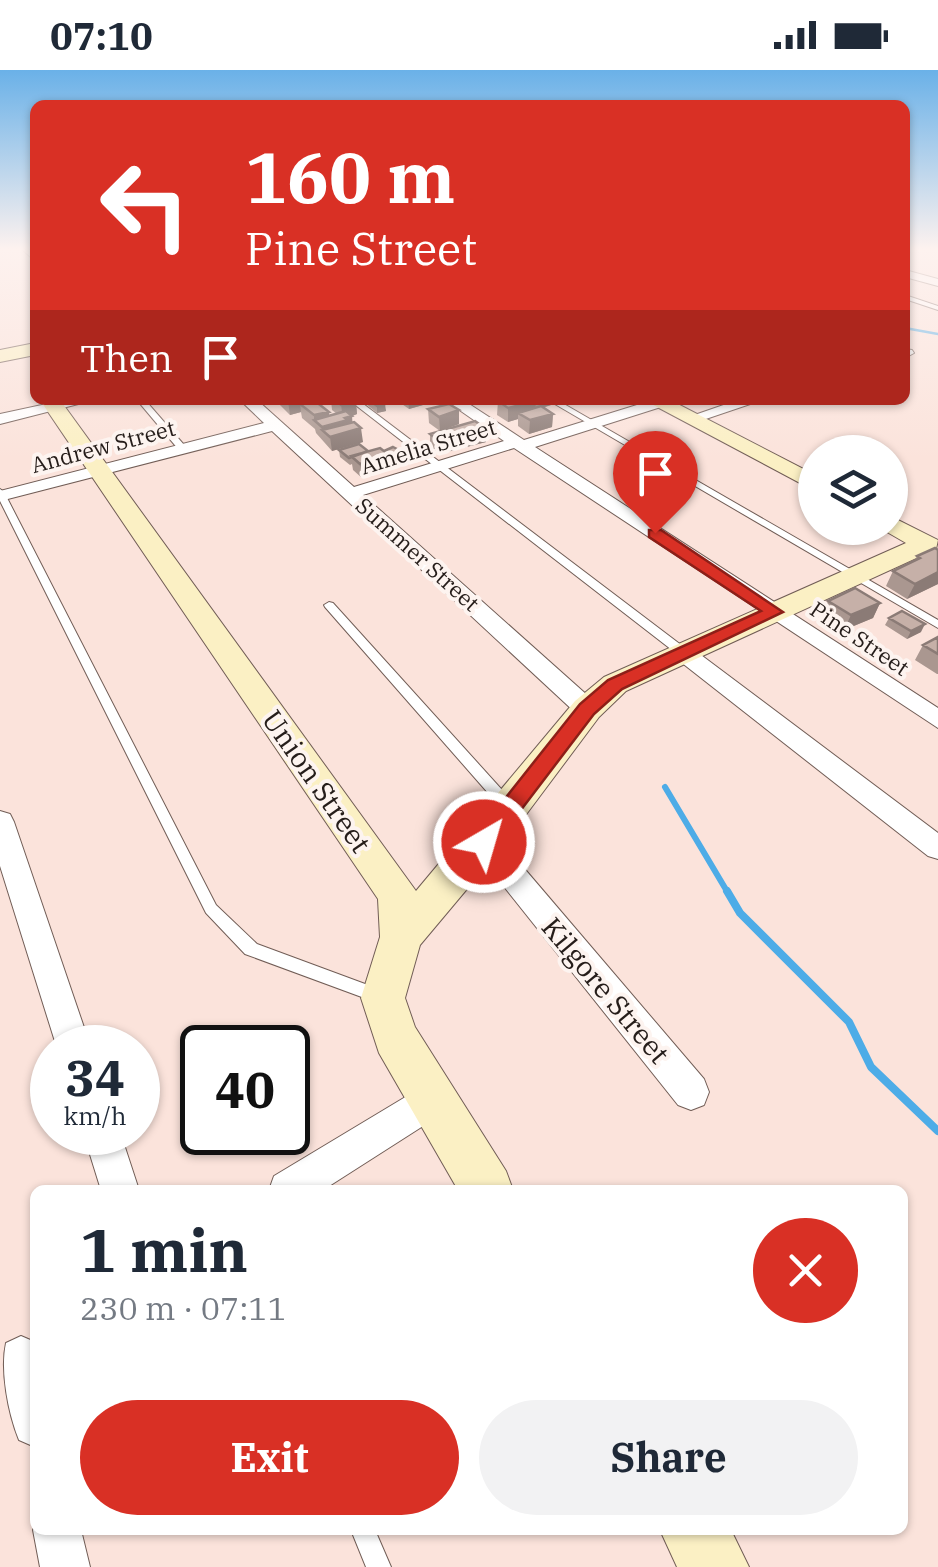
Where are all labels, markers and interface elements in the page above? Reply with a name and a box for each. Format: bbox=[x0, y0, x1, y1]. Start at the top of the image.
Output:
text: 07:10 bbox=[50, 11, 153, 60]
text: 160 m bbox=[245, 131, 455, 222]
icon: left bbox=[80, 140, 210, 270]
text: Pine Street bbox=[245, 219, 477, 277]
icon: arrive bbox=[193, 330, 248, 385]
text: Then bbox=[80, 333, 173, 382]
street label: Amelia Street bbox=[357, 412, 500, 480]
street label: Andrew Street bbox=[28, 413, 178, 479]
pin bbox=[613, 431, 698, 534]
map controls bbox=[798, 435, 908, 545]
button: layers bbox=[798, 435, 908, 545]
icon: arrive bbox=[628, 446, 683, 501]
street label: Summer Street bbox=[350, 491, 486, 617]
street label: Pine Street bbox=[805, 594, 915, 682]
street label: Union Street bbox=[254, 702, 380, 860]
position arrow bbox=[432, 790, 536, 894]
street label: Kilgore Street bbox=[534, 909, 678, 1071]
speed limit sign: 40 bbox=[180, 1025, 310, 1155]
text: 34 bbox=[65, 1045, 125, 1110]
text: km/h bbox=[63, 1099, 127, 1132]
text: 1 min bbox=[80, 1210, 248, 1289]
button: close bbox=[753, 1218, 858, 1323]
text: 230 m · 07:11 bbox=[80, 1287, 287, 1329]
button: Exit bbox=[80, 1400, 459, 1515]
button: Share bbox=[479, 1400, 858, 1515]

